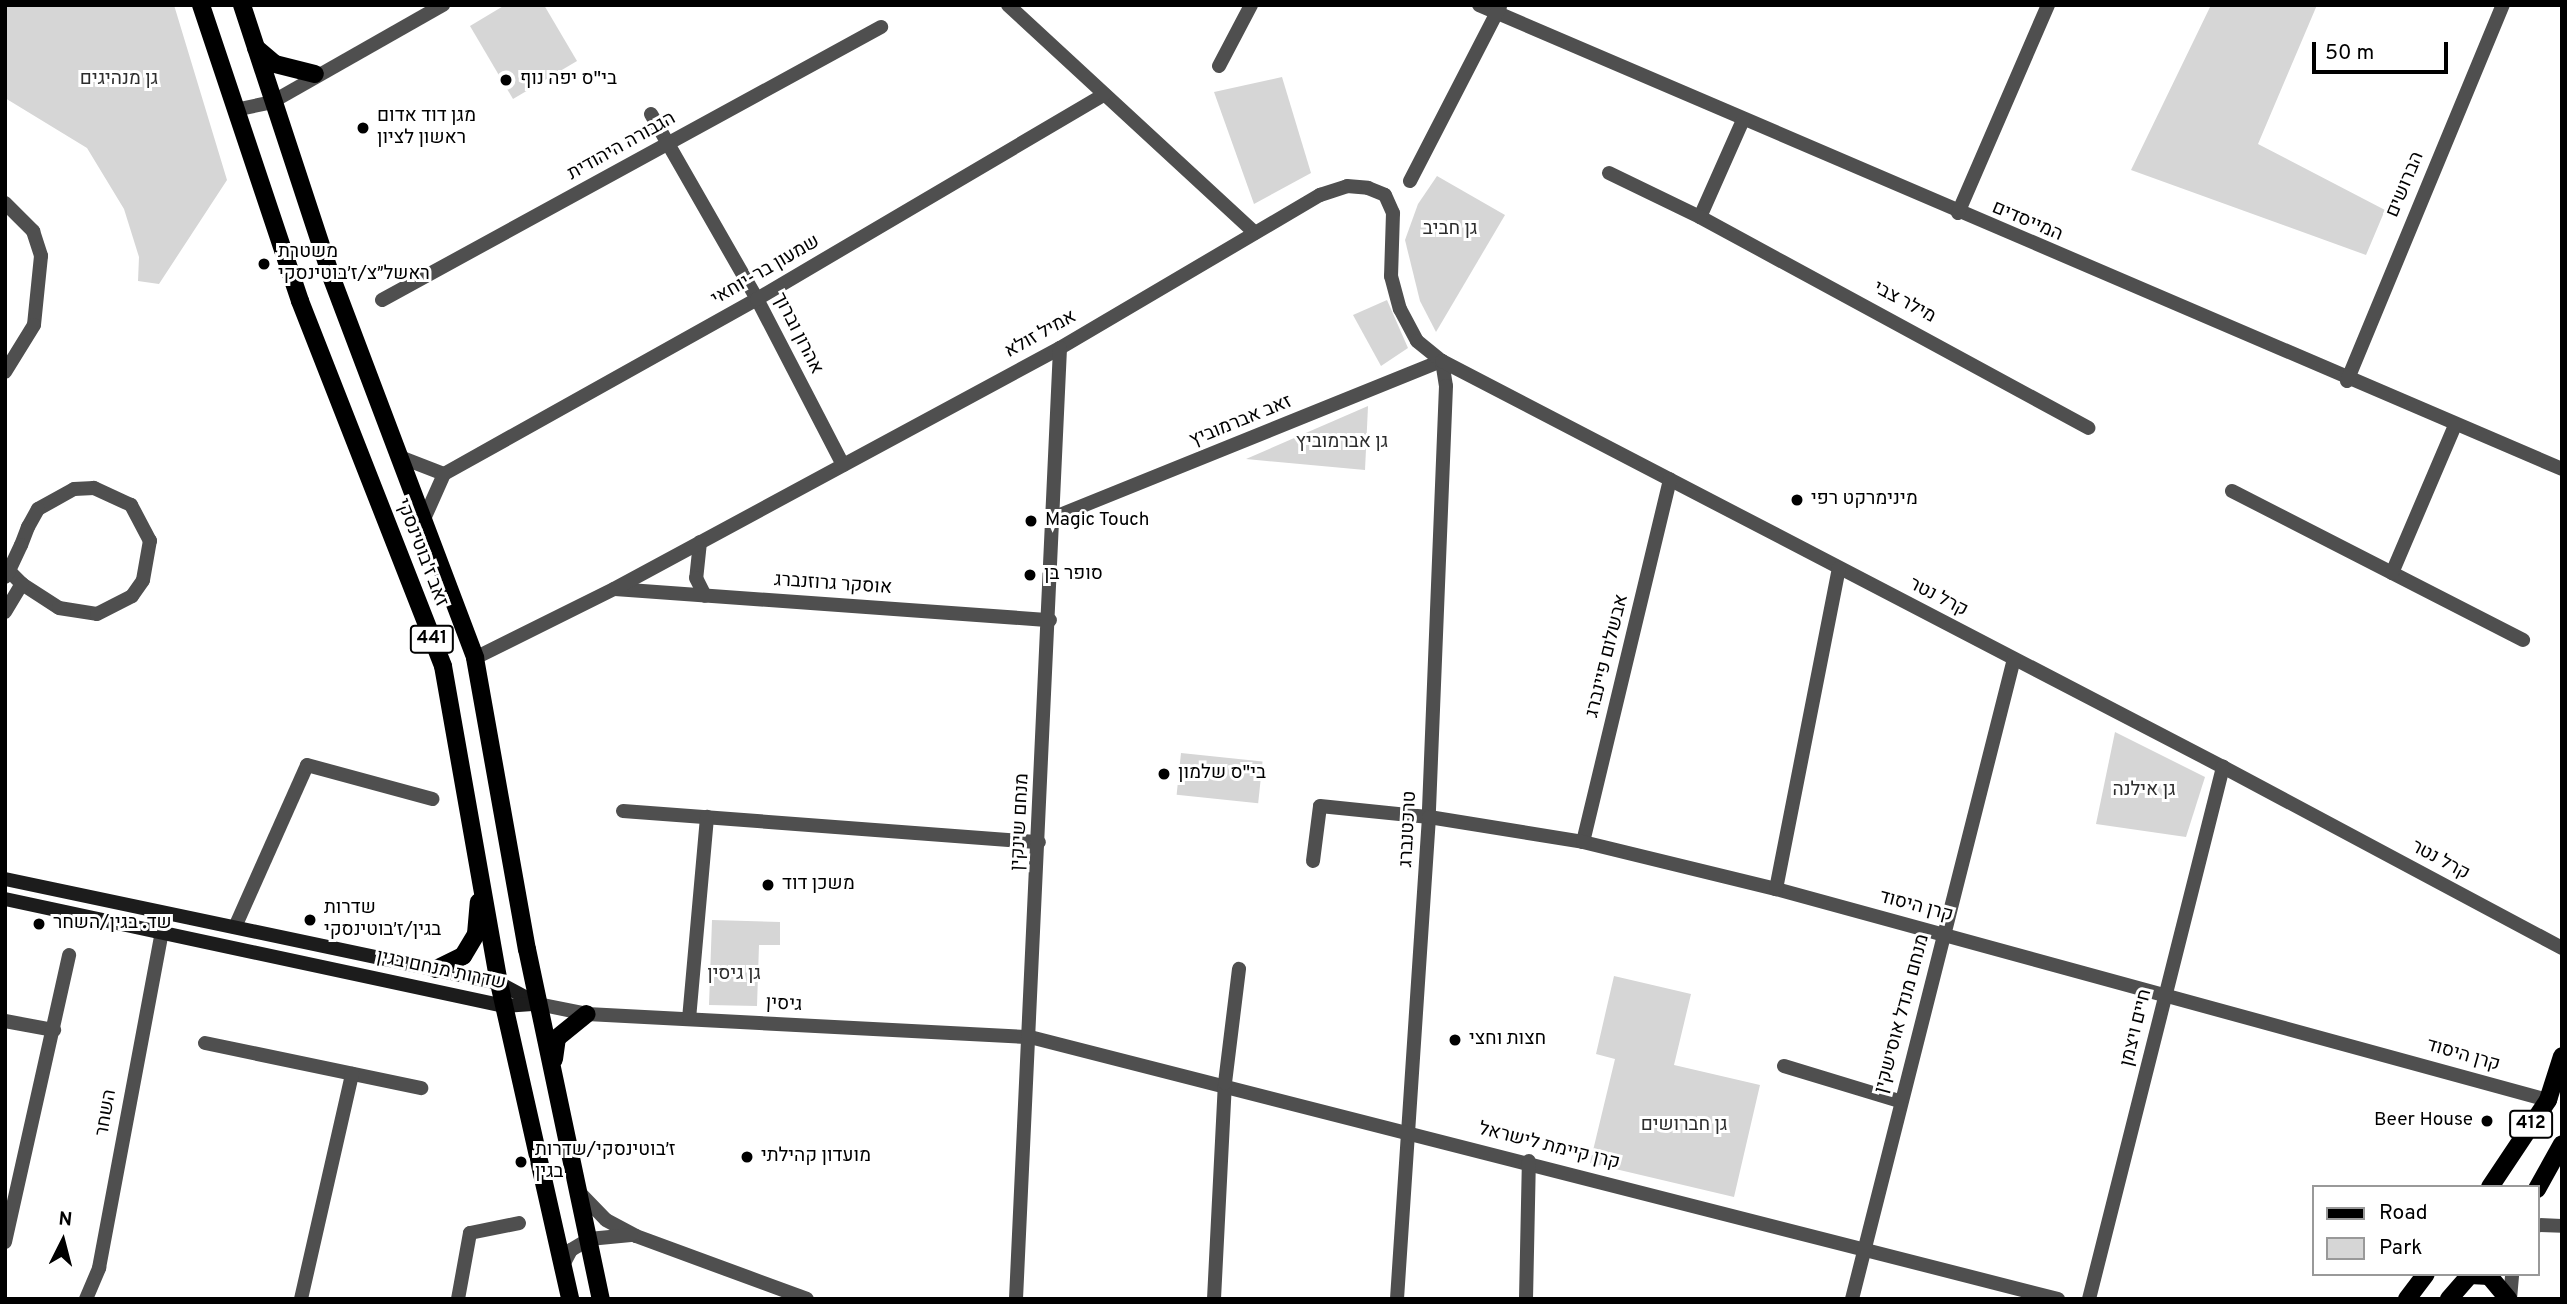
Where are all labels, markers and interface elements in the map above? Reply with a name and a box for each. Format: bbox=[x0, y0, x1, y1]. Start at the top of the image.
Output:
scale bar bbox=[2315, 28, 2452, 72]
text: 50 m bbox=[2325, 40, 2374, 67]
park label: גן מנהיגים bbox=[80, 69, 158, 91]
place label: בי"ס יפה נוף bbox=[520, 69, 617, 91]
marker: בי"ס יפה נוף bbox=[498, 72, 514, 88]
place label: מגן דוד אדום ראשון לציון bbox=[377, 106, 476, 150]
street label: הגבורה היהודית bbox=[564, 108, 680, 186]
marker: מגן דוד אדום ראשון לציון bbox=[355, 120, 371, 136]
street label: הברושים bbox=[2382, 149, 2430, 221]
street label: המייסדים bbox=[1988, 197, 2066, 247]
park label: גן חביב bbox=[1423, 219, 1477, 241]
street label: שמעון בר-יוחאי bbox=[708, 231, 824, 311]
place label: משטרת ראשל״צ/ז׳בוטינסקי bbox=[278, 242, 430, 286]
marker: משטרת ראשל״צ/ז׳בוטינסקי bbox=[256, 256, 272, 272]
street label: מילר צבי bbox=[1869, 277, 1939, 329]
street label: אהרון וברוך bbox=[767, 290, 827, 378]
street label: אמיל זולא bbox=[1001, 306, 1081, 364]
street label: זאב אברמוביץ bbox=[1186, 391, 1296, 453]
park label: גן אברמוביץ bbox=[1296, 432, 1388, 454]
place label: מינימרקט רפי bbox=[1811, 489, 1918, 511]
marker: מינימרקט רפי bbox=[1789, 492, 1805, 508]
street label: זאב ז'בוטינסקי bbox=[390, 496, 452, 610]
place label: Magic Touch bbox=[1045, 510, 1150, 532]
marker: Magic Touch bbox=[1023, 513, 1039, 529]
place label: סופר בן bbox=[1044, 564, 1103, 586]
marker: סופר בן bbox=[1022, 567, 1038, 583]
street label: אוסקר גרוזנברג bbox=[773, 570, 893, 600]
street label: קרל נטר bbox=[1905, 573, 1971, 623]
street label: אבשלום פיינברג bbox=[1582, 592, 1634, 720]
road number: 441 bbox=[409, 624, 455, 654]
place label: בי"ס שלמון bbox=[1178, 763, 1266, 785]
marker: בי"ס שלמון bbox=[1156, 766, 1172, 782]
street label: מנחם שינקין bbox=[1007, 773, 1035, 871]
park label: גן אילנה bbox=[2112, 780, 2176, 802]
street label: טרכטנברג bbox=[1396, 790, 1422, 868]
street label: קרל נטר bbox=[2407, 836, 2473, 886]
place label: משכן דוד bbox=[782, 874, 855, 896]
marker: משכן דוד bbox=[760, 877, 776, 893]
street label: קרן היסוד bbox=[1877, 886, 1955, 928]
place label: שדרות בגין/ז׳בוטינסקי bbox=[324, 898, 441, 942]
marker: שדרות בגין/ז׳בוטינסקי bbox=[302, 912, 318, 928]
place label: שד. בגין/השחר bbox=[53, 913, 172, 935]
marker: שד. בגין/השחר bbox=[31, 916, 47, 932]
street label: מנחם מנדל אוסישקין bbox=[1871, 932, 1935, 1096]
street label: שדרות מנחם בגין bbox=[374, 946, 508, 996]
park label: גן גיסין bbox=[707, 964, 761, 986]
street label: חיים ויצמן bbox=[2116, 987, 2158, 1069]
street label: גיסין bbox=[765, 993, 803, 1017]
place label: חצות וחצי bbox=[1469, 1029, 1546, 1051]
marker: חצות וחצי bbox=[1447, 1032, 1463, 1048]
street label: קרן היסוד bbox=[2424, 1035, 2502, 1077]
street label: השחר bbox=[92, 1088, 122, 1138]
place label: Beer House bbox=[2374, 1110, 2473, 1132]
road number: 412 bbox=[2508, 1110, 2554, 1139]
marker: Beer House bbox=[2479, 1113, 2495, 1129]
park label: גן חברושים bbox=[1641, 1115, 1727, 1137]
street label: קרן קיימת לישראל bbox=[1476, 1118, 1622, 1176]
place label: ז׳בוטינסקי/שדרות בגין bbox=[535, 1140, 676, 1184]
place label: מועדון קהילתי bbox=[761, 1146, 871, 1168]
marker: מועדון קהילתי bbox=[739, 1149, 755, 1165]
marker: ז׳בוטינסקי/שדרות בגין bbox=[513, 1154, 529, 1170]
legend bbox=[2312, 1185, 2539, 1276]
text: Road bbox=[2379, 1200, 2428, 1227]
north arrow bbox=[28, 1206, 98, 1276]
text: N bbox=[57, 1207, 73, 1233]
text: Park bbox=[2379, 1235, 2422, 1262]

